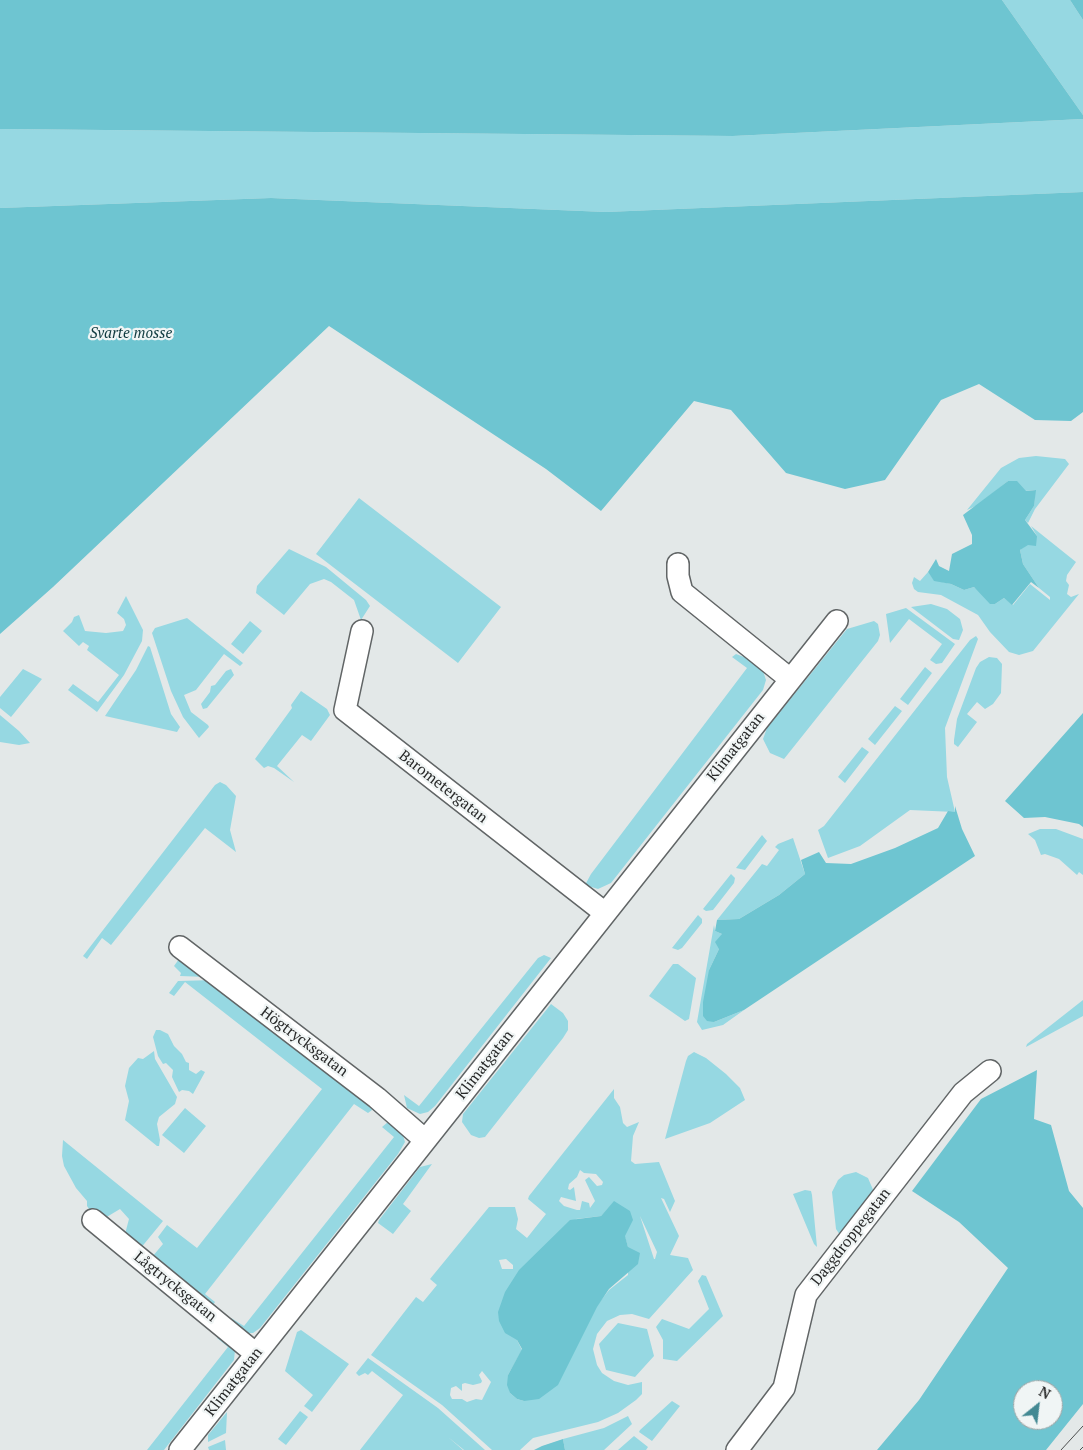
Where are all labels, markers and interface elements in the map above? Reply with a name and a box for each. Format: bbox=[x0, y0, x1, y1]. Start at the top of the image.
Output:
park label: Svarte mosse bbox=[90, 325, 172, 343]
street label: Klimatgatan bbox=[704, 709, 768, 785]
street label: Barometergatan bbox=[395, 747, 491, 827]
street label: Högtrycksgatan bbox=[257, 1003, 351, 1081]
street label: Klimatgatan bbox=[453, 1027, 517, 1103]
street label: Daggdroppegatan bbox=[807, 1185, 895, 1289]
street label: Lågtrycksgatan bbox=[130, 1248, 220, 1326]
street label: Klimatgatan bbox=[202, 1344, 266, 1420]
north arrow bbox=[1013, 1380, 1063, 1430]
text: N bbox=[1036, 1381, 1054, 1403]

